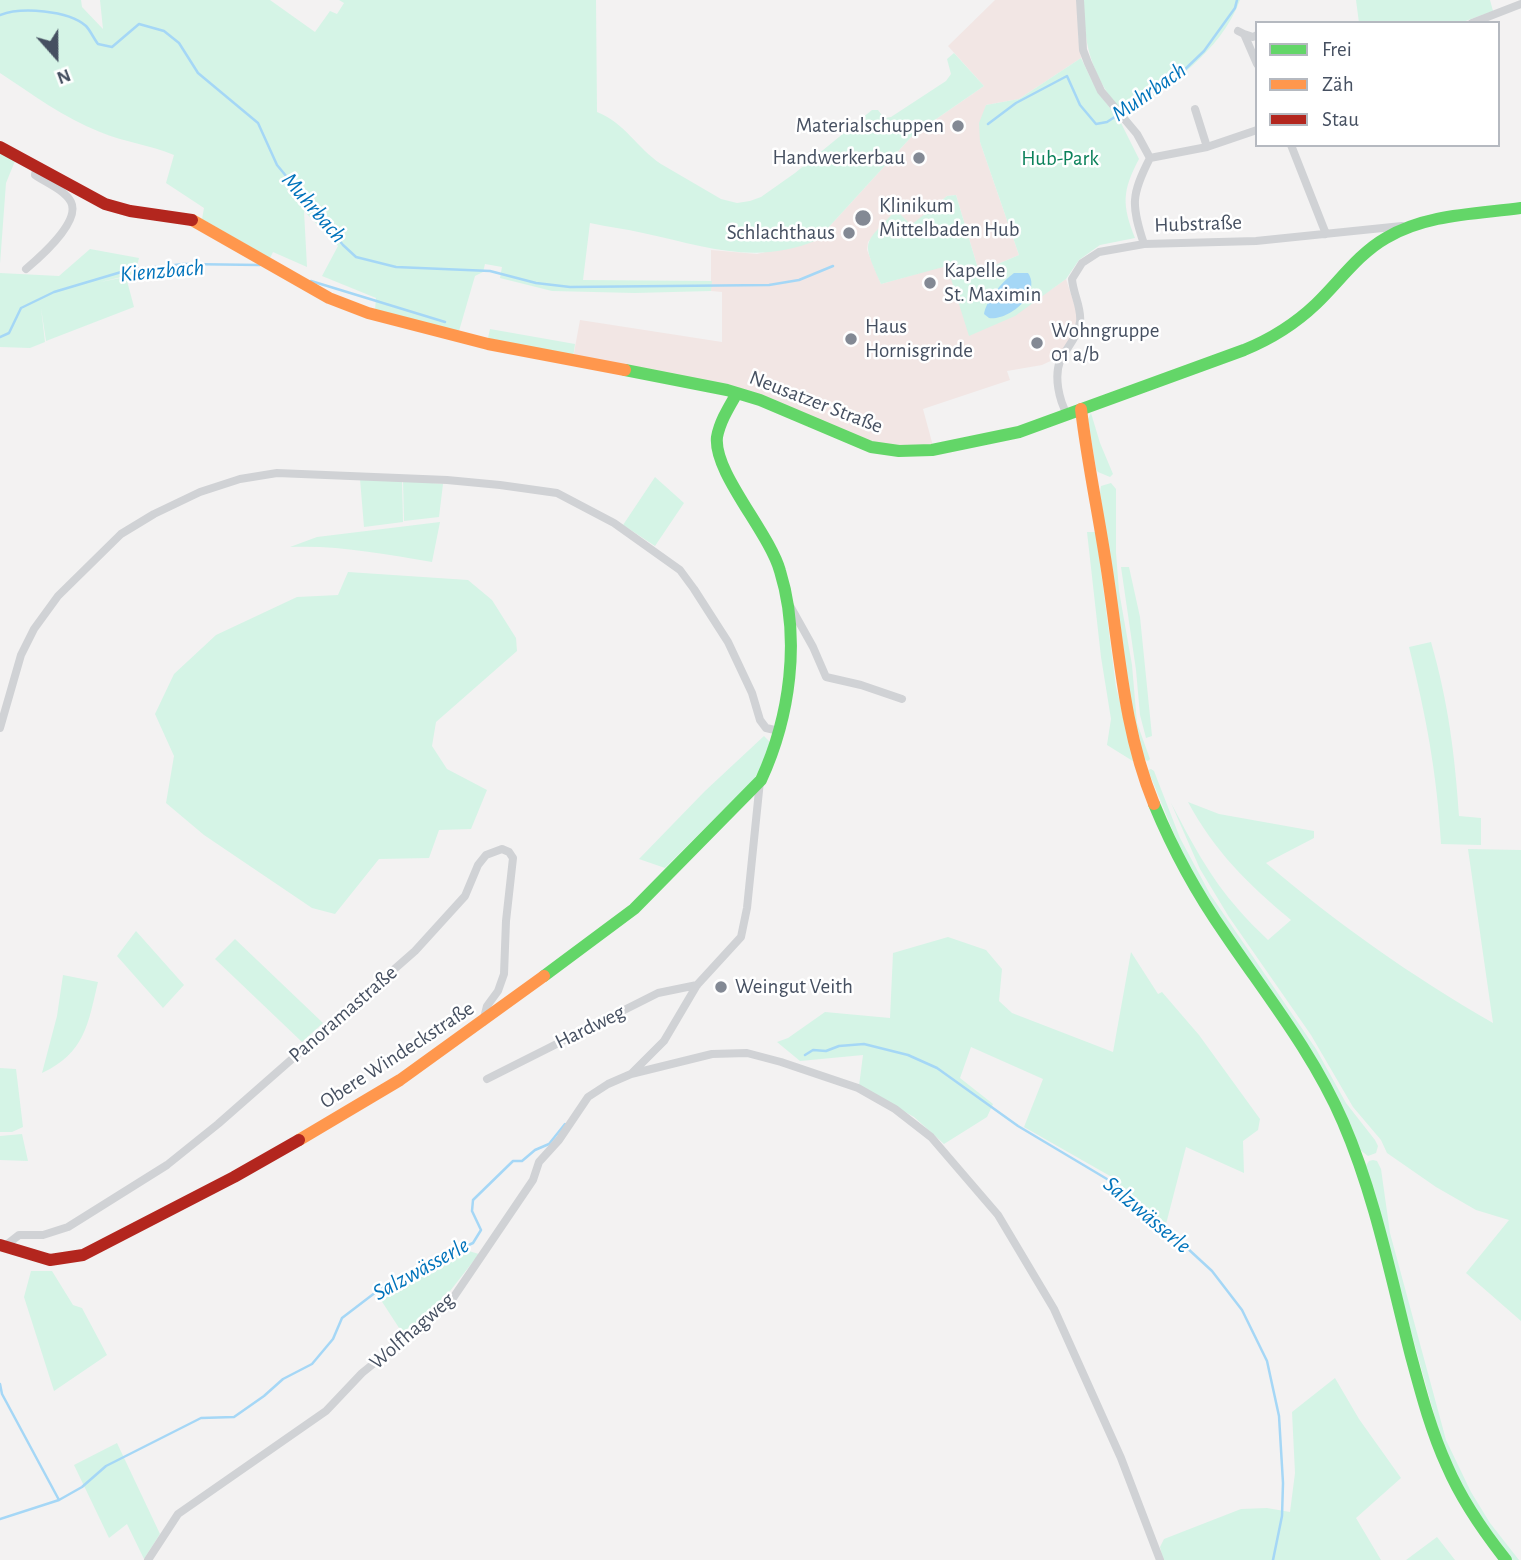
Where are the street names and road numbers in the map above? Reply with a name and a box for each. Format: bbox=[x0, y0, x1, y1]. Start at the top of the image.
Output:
street label: Hubstraße bbox=[1154, 210, 1242, 238]
street label: Neusatzer Straße bbox=[746, 365, 886, 439]
street label: Panoramastraße bbox=[284, 960, 402, 1068]
street label: Obere Windeckstraße bbox=[315, 996, 479, 1114]
street label: Hardweg bbox=[551, 999, 629, 1055]
street label: Wolfhagweg bbox=[364, 1287, 460, 1375]

